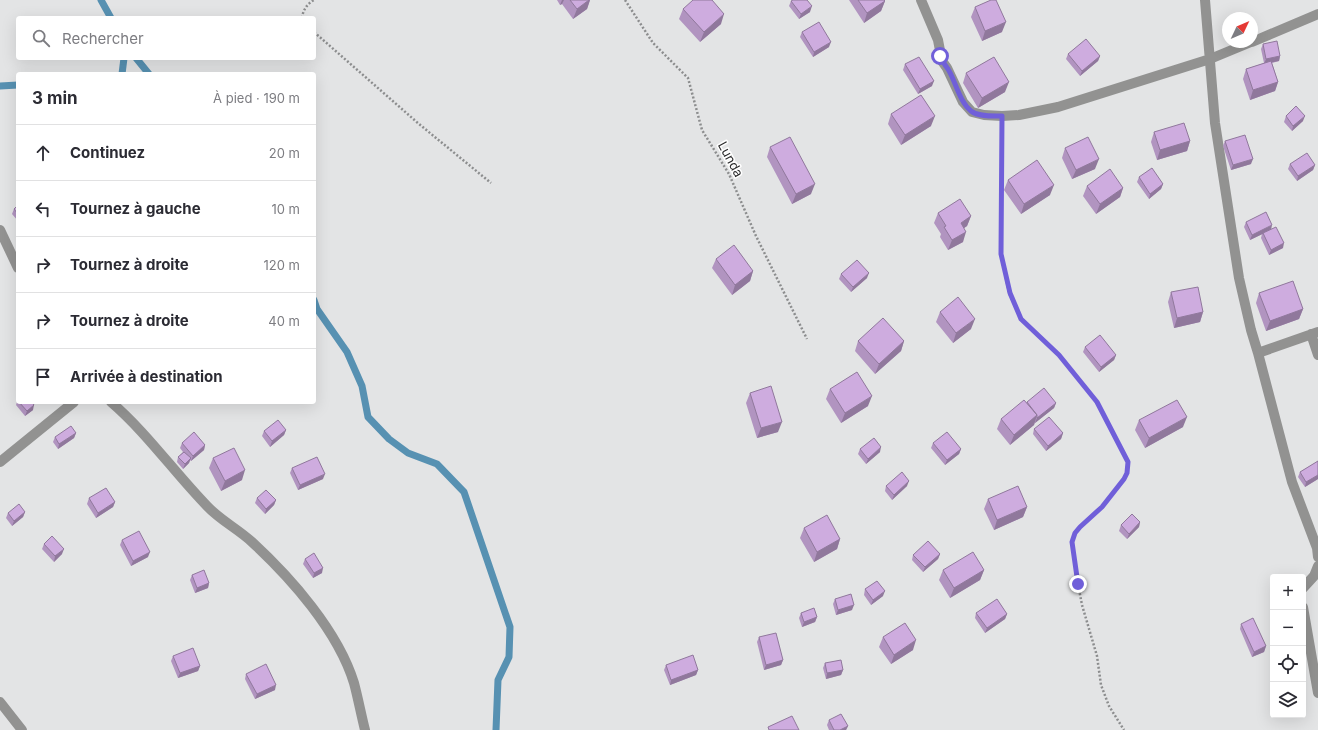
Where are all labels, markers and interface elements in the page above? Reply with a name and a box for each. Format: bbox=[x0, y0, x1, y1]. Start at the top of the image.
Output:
north arrow bbox=[1222, 12, 1258, 48]
search box bbox=[16, 16, 316, 60]
icon: search bbox=[30, 27, 52, 49]
text: Rechercher bbox=[62, 29, 144, 48]
route start bbox=[931, 47, 949, 65]
text: 3 min bbox=[32, 88, 78, 108]
text: À pied · 190 m bbox=[213, 90, 300, 106]
street label: Lunda bbox=[715, 139, 747, 179]
icon: ahead bbox=[32, 142, 54, 164]
text: Continuez bbox=[70, 143, 145, 162]
text: 20 m bbox=[269, 145, 300, 161]
icon: left bbox=[32, 198, 54, 220]
text: Tournez à gauche bbox=[70, 199, 201, 218]
text: 10 m bbox=[271, 201, 300, 217]
icon: right bbox=[32, 254, 54, 276]
text: Tournez à droite bbox=[70, 255, 189, 274]
text: 120 m bbox=[264, 257, 300, 273]
icon: right bbox=[32, 310, 54, 332]
text: Tournez à droite bbox=[70, 311, 189, 330]
text: 40 m bbox=[268, 313, 300, 329]
icon: arrive bbox=[32, 366, 54, 388]
text: Arrivée à destination bbox=[70, 367, 223, 386]
map controls bbox=[1270, 574, 1306, 718]
button: + bbox=[1270, 574, 1306, 610]
route end bbox=[1069, 575, 1087, 593]
button: − bbox=[1270, 610, 1306, 646]
button: locate bbox=[1270, 646, 1306, 682]
button: layers bbox=[1270, 682, 1306, 718]

